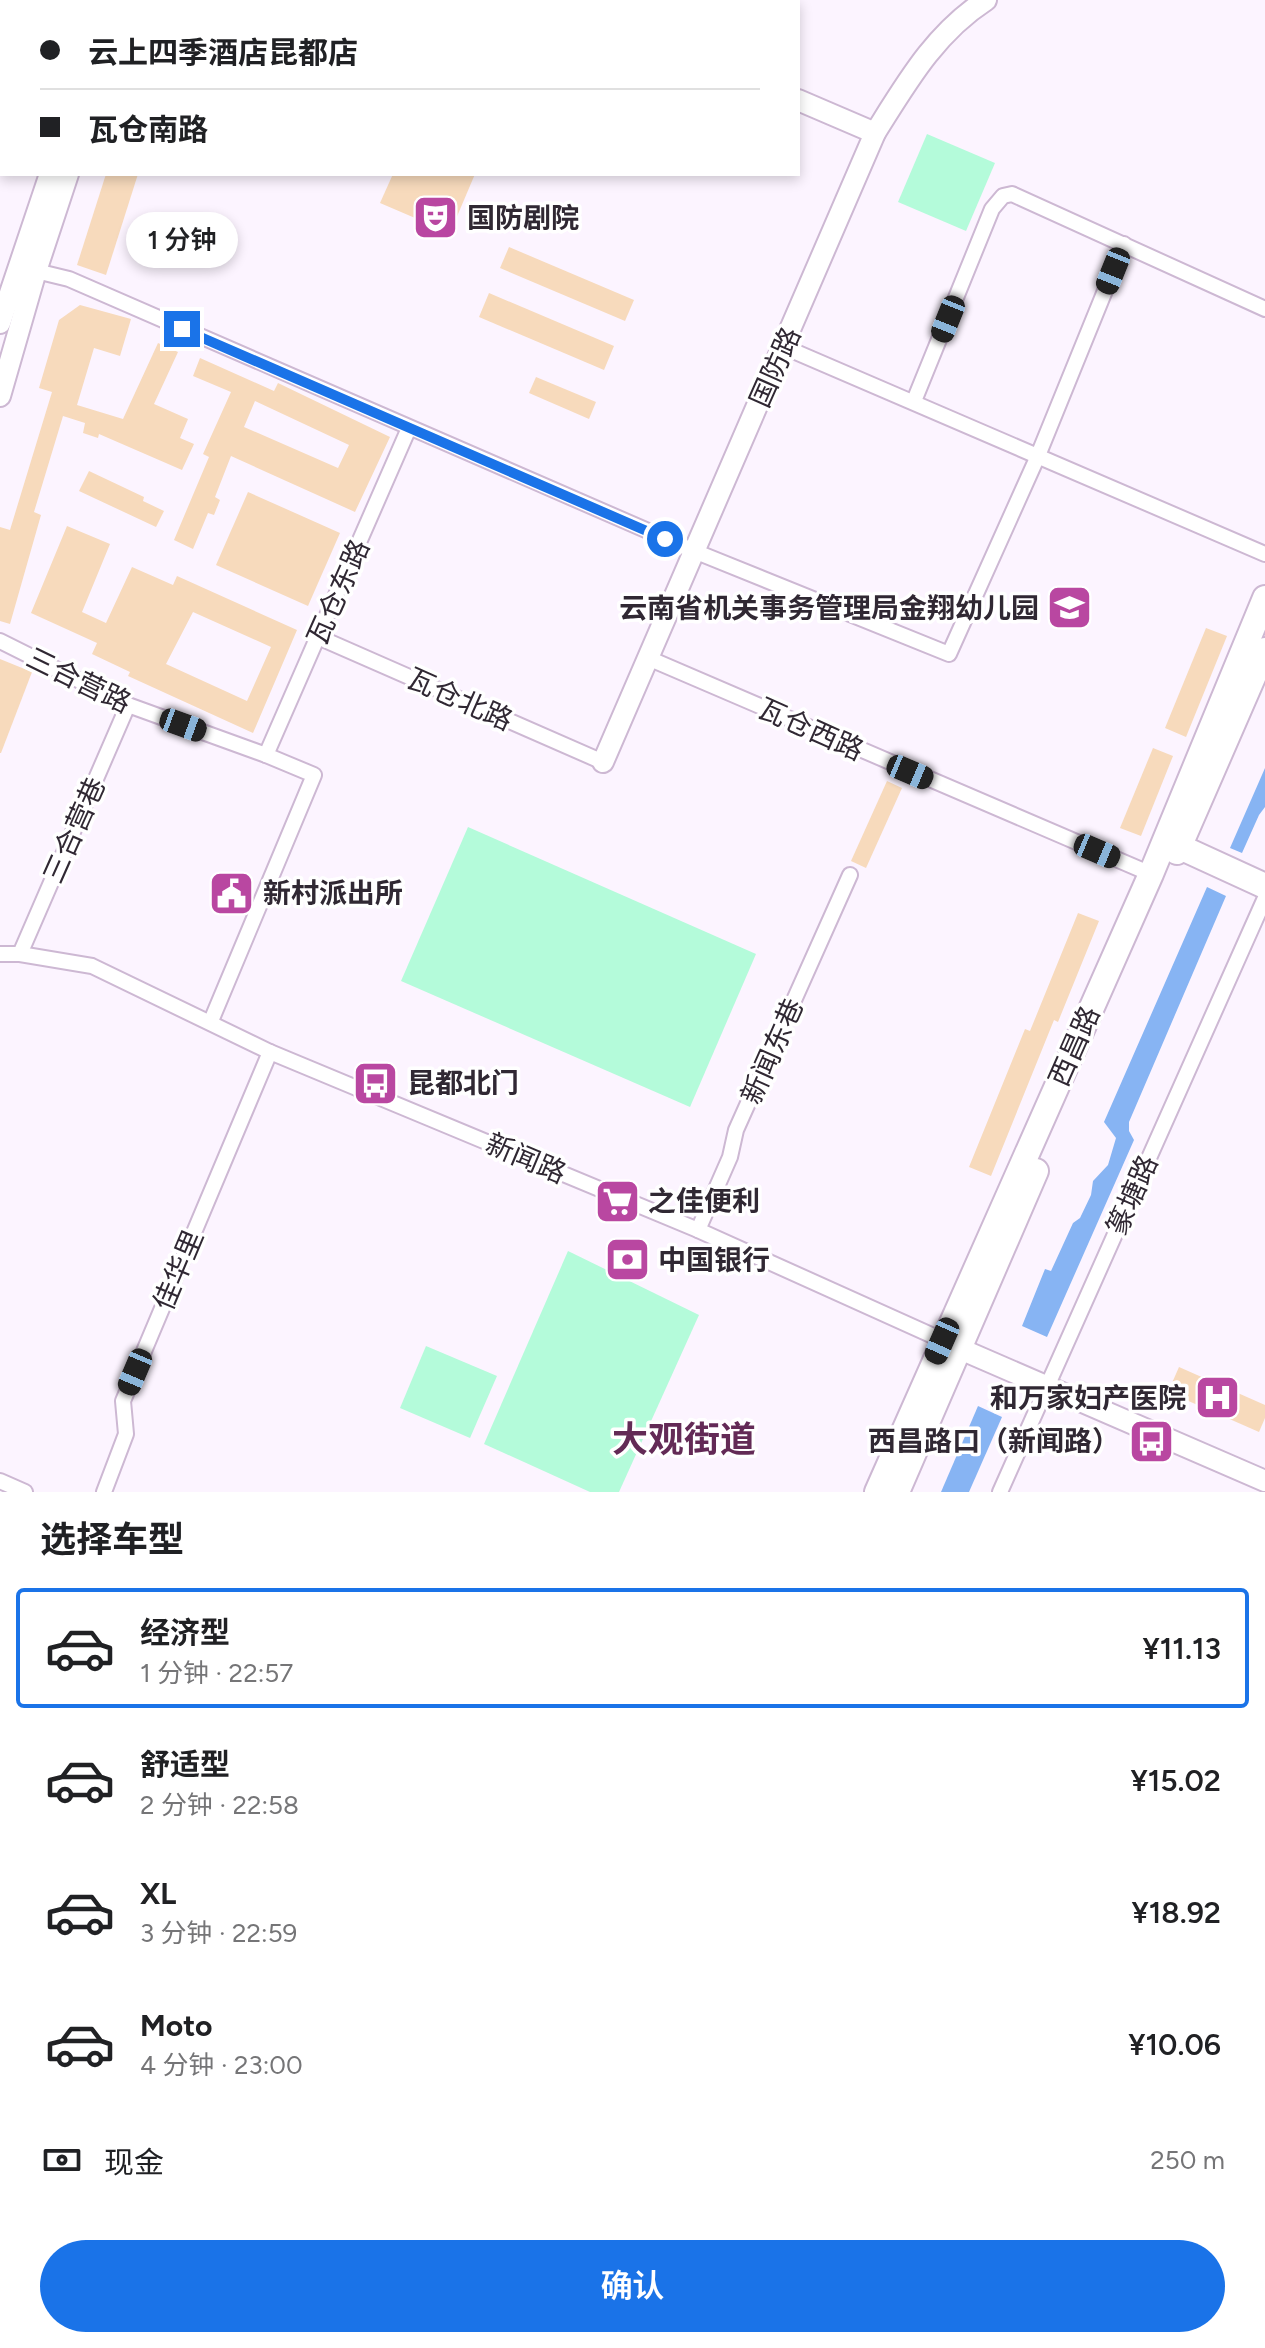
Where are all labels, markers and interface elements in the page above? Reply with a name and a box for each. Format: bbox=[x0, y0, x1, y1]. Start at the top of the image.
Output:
text: 云上四季酒店昆都店 bbox=[88, 34, 358, 71]
text: 瓦仓南路 bbox=[88, 111, 208, 148]
theatre icon: 国防剧院 bbox=[412, 194, 460, 242]
place label: 国防剧院 bbox=[467, 201, 579, 235]
callout: 1 分钟 bbox=[126, 213, 238, 269]
text: 1 分钟 bbox=[147, 224, 217, 256]
car bbox=[1093, 244, 1133, 298]
car bbox=[928, 292, 968, 346]
route end bbox=[164, 311, 200, 347]
street label: 国防路 bbox=[742, 322, 808, 412]
route start bbox=[647, 521, 683, 557]
street label: 瓦仓东路 bbox=[300, 534, 376, 650]
school or university icon: 云南省机关事务管理局金翔幼儿园 bbox=[1046, 584, 1094, 632]
place label: 云南省机关事务管理局金翔幼儿园 bbox=[619, 591, 1039, 625]
street label: 三合营路 bbox=[21, 640, 137, 720]
street label: 瓦仓北路 bbox=[402, 661, 518, 737]
street label: 瓦仓西路 bbox=[753, 691, 869, 767]
car bbox=[156, 706, 210, 744]
car bbox=[883, 752, 937, 792]
street label: 三合营巷 bbox=[36, 772, 112, 888]
car bbox=[1070, 831, 1124, 871]
public building icon: 新村派出所 bbox=[208, 869, 256, 917]
place label: 新村派出所 bbox=[263, 876, 403, 910]
street label: 新闻东巷 bbox=[734, 993, 810, 1109]
street label: 西昌路 bbox=[1041, 1001, 1107, 1091]
bus stop icon: 昆都北门 bbox=[352, 1059, 400, 1107]
place label: 昆都北门 bbox=[407, 1066, 519, 1100]
street label: 新闻路 bbox=[481, 1126, 571, 1190]
street label: 篆塘路 bbox=[1099, 1150, 1165, 1240]
supermarket icon: 之佳便利 bbox=[593, 1177, 641, 1225]
place label: 之佳便利 bbox=[648, 1184, 760, 1218]
street label: 佳华里 bbox=[146, 1225, 210, 1315]
bank icon: 中国银行 bbox=[603, 1236, 651, 1284]
place label: 中国银行 bbox=[658, 1243, 770, 1277]
car bbox=[921, 1314, 963, 1368]
car bbox=[115, 1345, 155, 1399]
hospital icon: 和万家妇产医院 bbox=[1193, 1374, 1241, 1422]
place label: 和万家妇产医院 bbox=[990, 1381, 1186, 1415]
bus stop icon: 西昌路口（新闻路） bbox=[1127, 1417, 1175, 1465]
district label: 大观街道 bbox=[612, 1418, 756, 1461]
place label: 西昌路口（新闻路） bbox=[868, 1424, 1120, 1458]
text: 选择车型 bbox=[40, 1518, 184, 1561]
icon: car bbox=[44, 1612, 116, 1684]
text: 经济型 bbox=[140, 1614, 230, 1651]
text: ¥11.13 bbox=[1143, 1630, 1221, 1667]
text: 1 分钟 · 22:57 bbox=[140, 1657, 293, 1689]
icon: car bbox=[44, 1744, 116, 1816]
text: 舒适型 bbox=[140, 1746, 230, 1783]
text: ¥15.02 bbox=[1130, 1762, 1221, 1799]
text: 2 分钟 · 22:58 bbox=[140, 1789, 299, 1821]
text: XL bbox=[140, 1875, 176, 1912]
icon: car bbox=[44, 1876, 116, 1948]
text: ¥18.92 bbox=[1131, 1894, 1221, 1931]
text: 3 分钟 · 22:59 bbox=[140, 1917, 297, 1949]
text: Moto bbox=[140, 2007, 212, 2044]
icon: car bbox=[44, 2008, 116, 2080]
text: ¥10.06 bbox=[1128, 2026, 1221, 2063]
text: 4 分钟 · 23:00 bbox=[140, 2049, 303, 2081]
icon: cash bbox=[40, 2138, 84, 2182]
text: 现金 bbox=[104, 2144, 164, 2181]
text: 250 m bbox=[1150, 2144, 1225, 2176]
button: 确认 bbox=[40, 2240, 1225, 2332]

